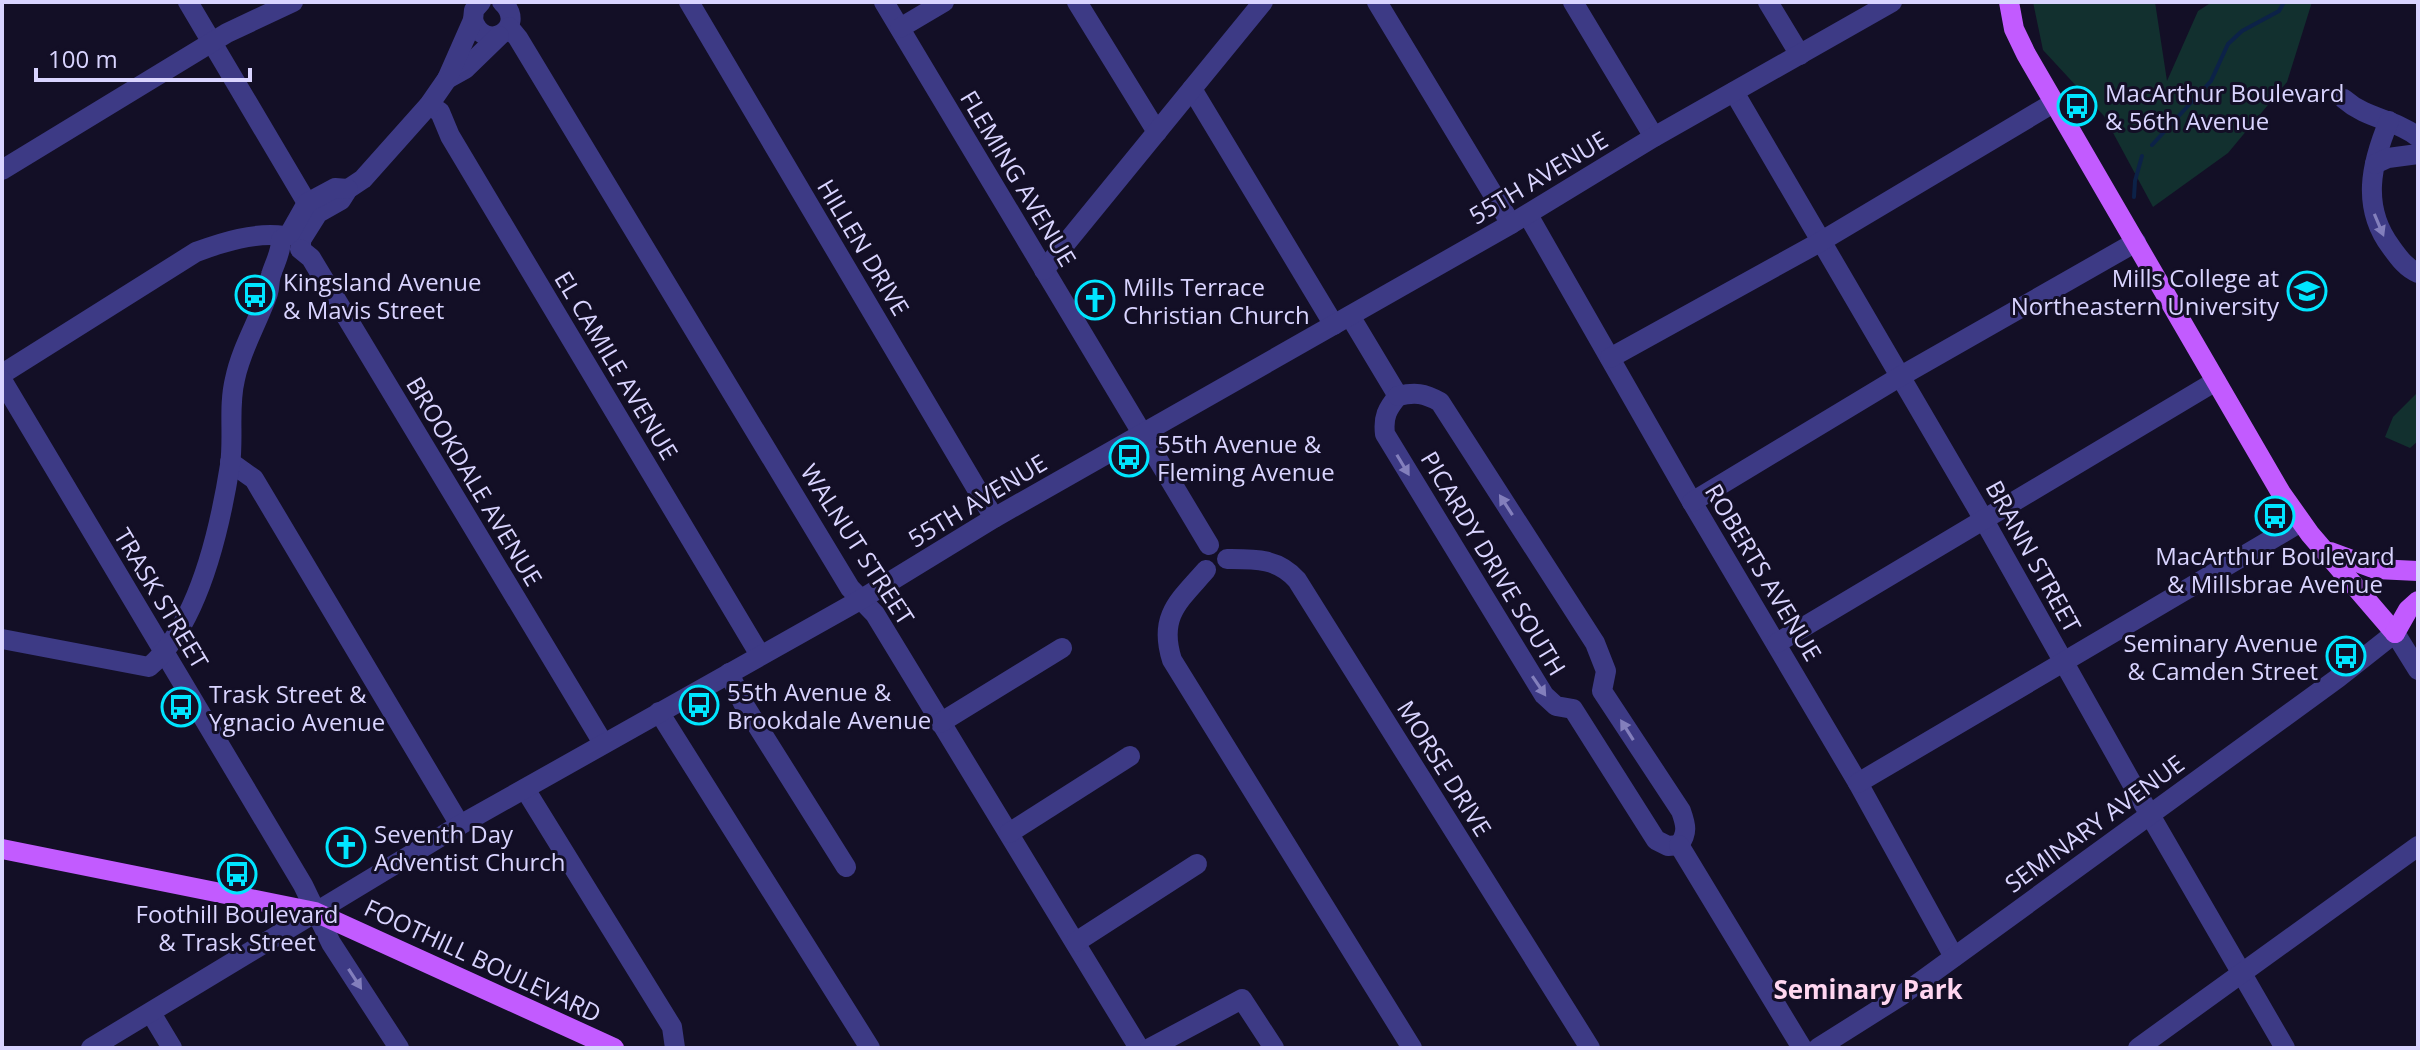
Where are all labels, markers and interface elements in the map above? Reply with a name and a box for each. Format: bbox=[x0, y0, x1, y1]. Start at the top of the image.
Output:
scale bar bbox=[36, 32, 250, 82]
text: 100 m bbox=[48, 42, 118, 75]
place label: MacArthur Boulevard & 56th Avenue bbox=[2105, 76, 2344, 137]
street label: FLEMING AVENUE bbox=[953, 84, 1085, 272]
bus stop icon: MacArthur Boulevard & 56th Avenue bbox=[2056, 85, 2098, 127]
street label: 55TH AVENUE bbox=[1463, 123, 1613, 231]
street label: HILLEN DRIVE bbox=[810, 173, 918, 321]
one-way arrow bbox=[2372, 214, 2385, 237]
place label: Mills College at Northeastern University bbox=[2011, 261, 2280, 322]
place label: Kingsland Avenue & Mavis Street bbox=[283, 265, 482, 326]
street label: EL CAMILE AVENUE bbox=[548, 265, 686, 465]
place label: Mills Terrace Christian Church bbox=[1123, 270, 1310, 331]
school or university icon: Mills College at Northeastern University bbox=[2286, 270, 2328, 312]
bus stop icon: Kingsland Avenue & Mavis Street bbox=[234, 274, 276, 316]
church icon: Mills Terrace Christian Church bbox=[1074, 279, 1116, 321]
street label: BROOKDALE AVENUE bbox=[399, 370, 551, 592]
place label: 55th Avenue & Fleming Avenue bbox=[1157, 427, 1335, 488]
bus stop icon: 55th Avenue & Fleming Avenue bbox=[1108, 436, 1150, 478]
street label: PICARDY DRIVE SOUTH bbox=[1414, 445, 1574, 681]
street label: 55TH AVENUE bbox=[902, 446, 1052, 554]
one-way arrow bbox=[1395, 453, 1410, 476]
street label: WALNUT STREET bbox=[794, 457, 922, 631]
street label: BRANN STREET bbox=[1979, 474, 2089, 638]
street label: ROBERTS AVENUE bbox=[1698, 477, 1830, 667]
one-way arrow bbox=[1499, 495, 1514, 516]
bus stop icon: MacArthur Boulevard & Millsbrae Avenue bbox=[2254, 495, 2296, 537]
street label: TRASK STREET bbox=[107, 522, 217, 674]
place label: MacArthur Boulevard & Millsbrae Avenue bbox=[2155, 539, 2395, 600]
place label: Seminary Avenue & Camden Street bbox=[2123, 626, 2318, 687]
bus stop icon: Seminary Avenue & Camden Street bbox=[2325, 635, 2367, 677]
place label: 55th Avenue & Brookdale Avenue bbox=[727, 675, 931, 736]
one-way arrow bbox=[1531, 676, 1546, 697]
place label: Trask Street & Ygnacio Avenue bbox=[209, 677, 385, 738]
bus stop icon: 55th Avenue & Brookdale Avenue bbox=[678, 684, 720, 726]
bus stop icon: Trask Street & Ygnacio Avenue bbox=[160, 686, 202, 728]
street label: MORSE DRIVE bbox=[1390, 694, 1500, 842]
one-way arrow bbox=[1620, 719, 1634, 741]
street label: SEMINARY AVENUE bbox=[1998, 747, 2190, 899]
place label: Seventh Day Adventist Church bbox=[374, 817, 565, 878]
church icon: Seventh Day Adventist Church bbox=[325, 826, 367, 868]
bus stop icon: Foothill Boulevard & Trask Street bbox=[216, 853, 258, 895]
street label: FOOTHILL BOULEVARD bbox=[359, 891, 607, 1029]
place label: Foothill Boulevard & Trask Street bbox=[136, 897, 338, 958]
one-way arrow bbox=[347, 968, 361, 990]
district label: Seminary Park bbox=[1773, 971, 1964, 1007]

